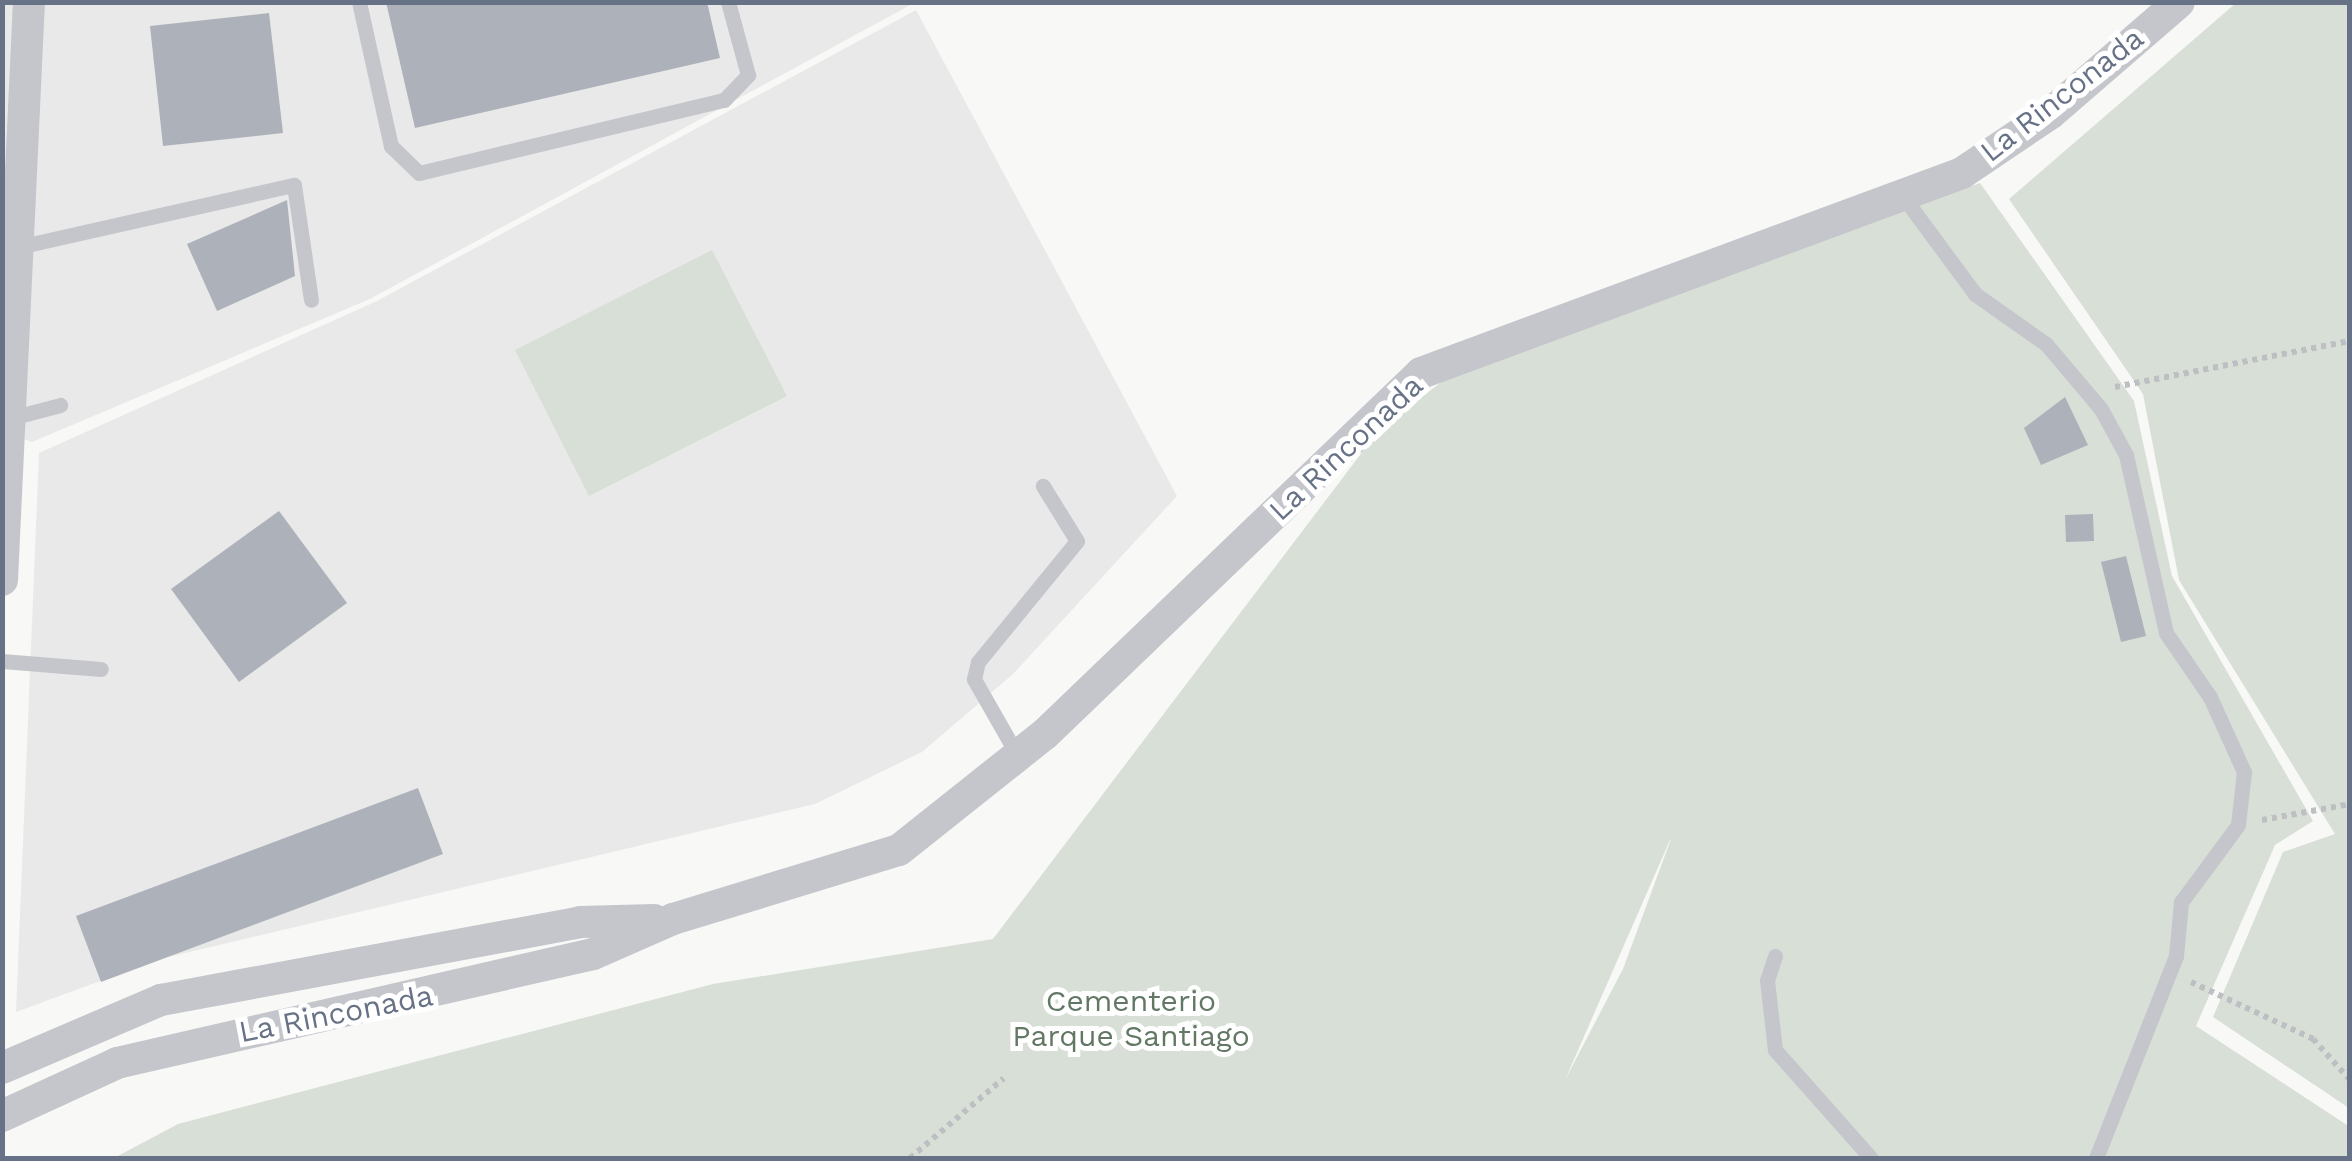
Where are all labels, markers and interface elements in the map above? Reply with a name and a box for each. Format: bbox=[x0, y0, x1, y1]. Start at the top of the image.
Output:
street label: La Rinconada bbox=[1973, 20, 2151, 170]
street label: La Rinconada bbox=[1261, 367, 1431, 529]
street label: La Rinconada bbox=[236, 977, 436, 1051]
park label: Cementerio Parque Santiago bbox=[1012, 983, 1250, 1054]

